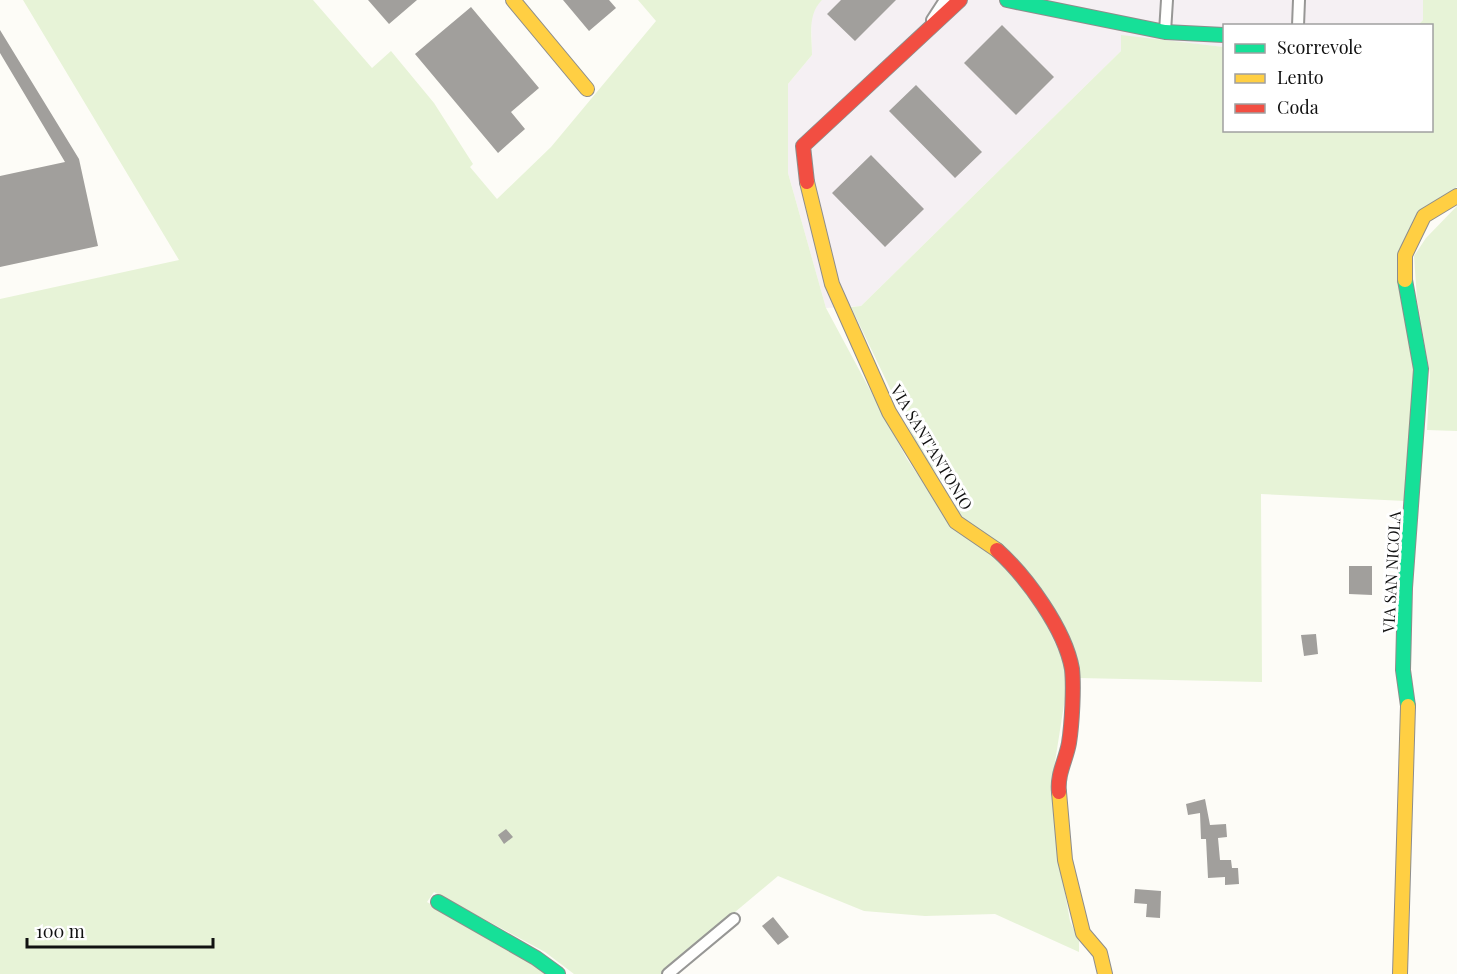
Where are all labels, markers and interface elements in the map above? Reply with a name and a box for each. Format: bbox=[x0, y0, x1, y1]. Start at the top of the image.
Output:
legend bbox=[1223, 24, 1433, 132]
text: Scorrevole bbox=[1277, 35, 1362, 59]
text: Lento bbox=[1277, 65, 1324, 89]
text: Coda bbox=[1277, 95, 1319, 119]
street label: VIA SANT'ANTONIO bbox=[886, 380, 978, 514]
street label: VIA SAN NICOLA bbox=[1377, 510, 1405, 634]
scale bar bbox=[27, 911, 213, 949]
text: 100 m bbox=[36, 919, 85, 943]

